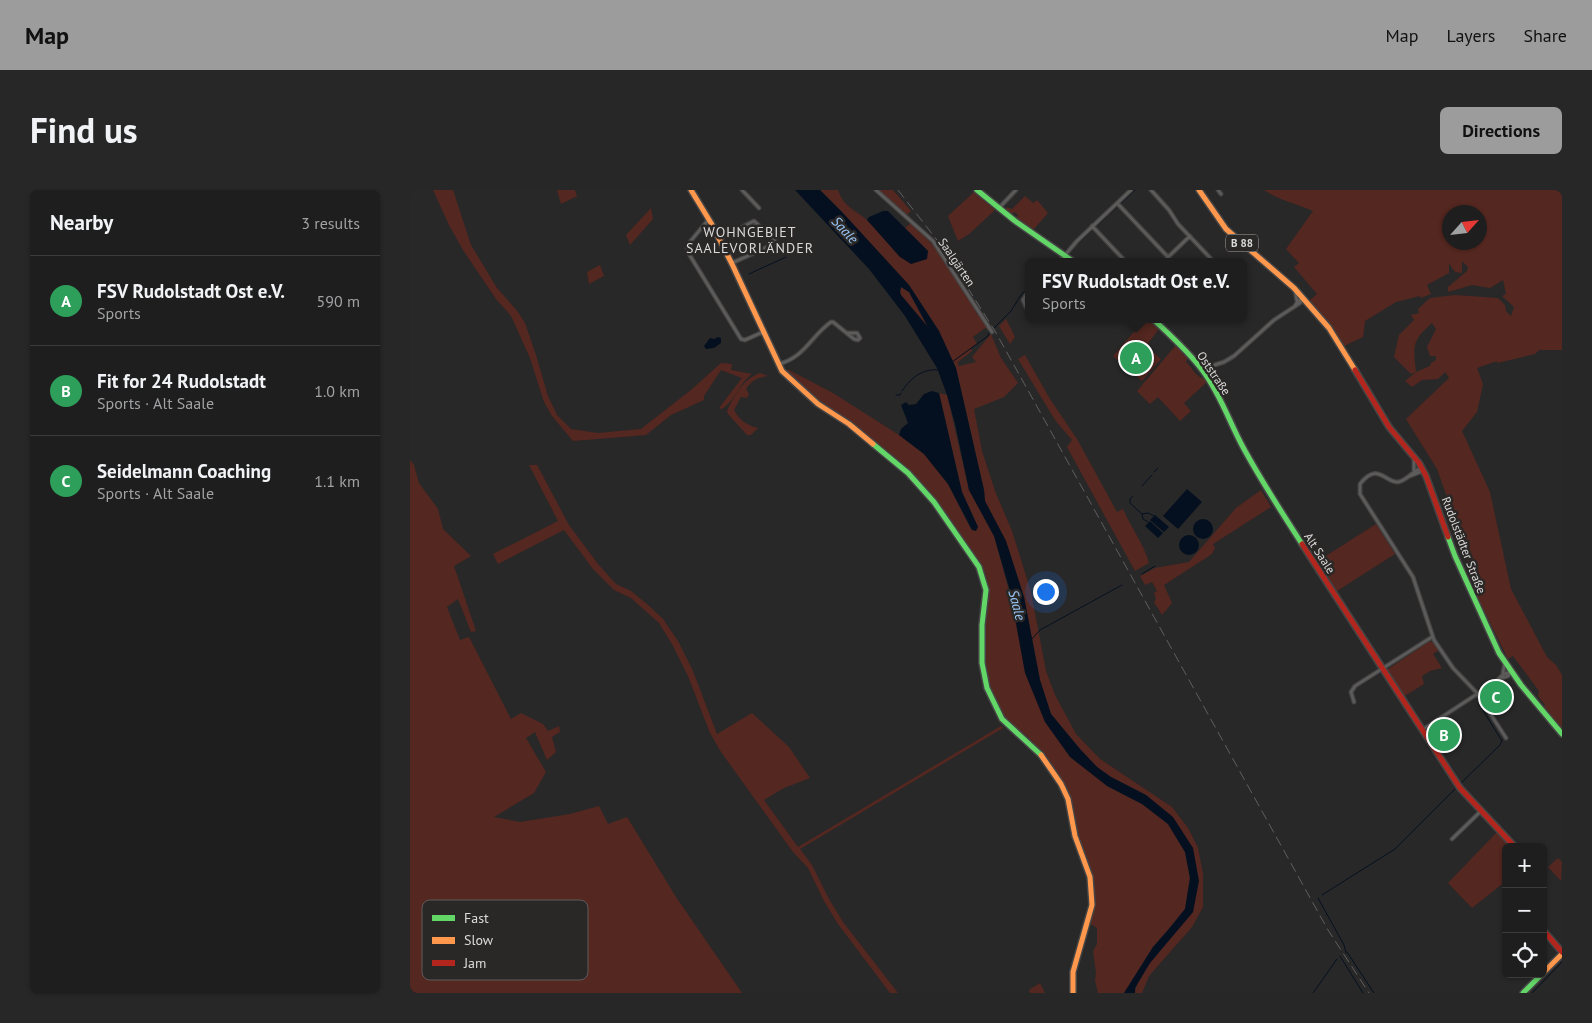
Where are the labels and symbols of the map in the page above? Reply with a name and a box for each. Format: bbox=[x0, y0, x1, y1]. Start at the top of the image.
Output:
north arrow bbox=[1442, 205, 1487, 250]
water label: Saale bbox=[828, 213, 862, 248]
district label: WOHNGEBIET SAALEVORLÄNDER bbox=[686, 223, 814, 257]
road number: B 88 bbox=[1226, 234, 1258, 252]
street label: Saalgärten bbox=[935, 235, 979, 289]
pin: A bbox=[1120, 339, 1152, 377]
street label: Oststraße bbox=[1194, 348, 1234, 398]
street label: Rudolstädter Straße bbox=[1439, 495, 1489, 595]
street label: Alt Saale bbox=[1301, 530, 1339, 576]
your location bbox=[1033, 579, 1059, 605]
water label: Saale bbox=[1004, 588, 1030, 623]
pin: C bbox=[1480, 678, 1512, 716]
pin: B bbox=[1428, 716, 1460, 754]
legend bbox=[422, 900, 588, 980]
text: Fast bbox=[464, 909, 489, 927]
text: Slow bbox=[464, 931, 494, 949]
text: Jam bbox=[463, 954, 486, 972]

